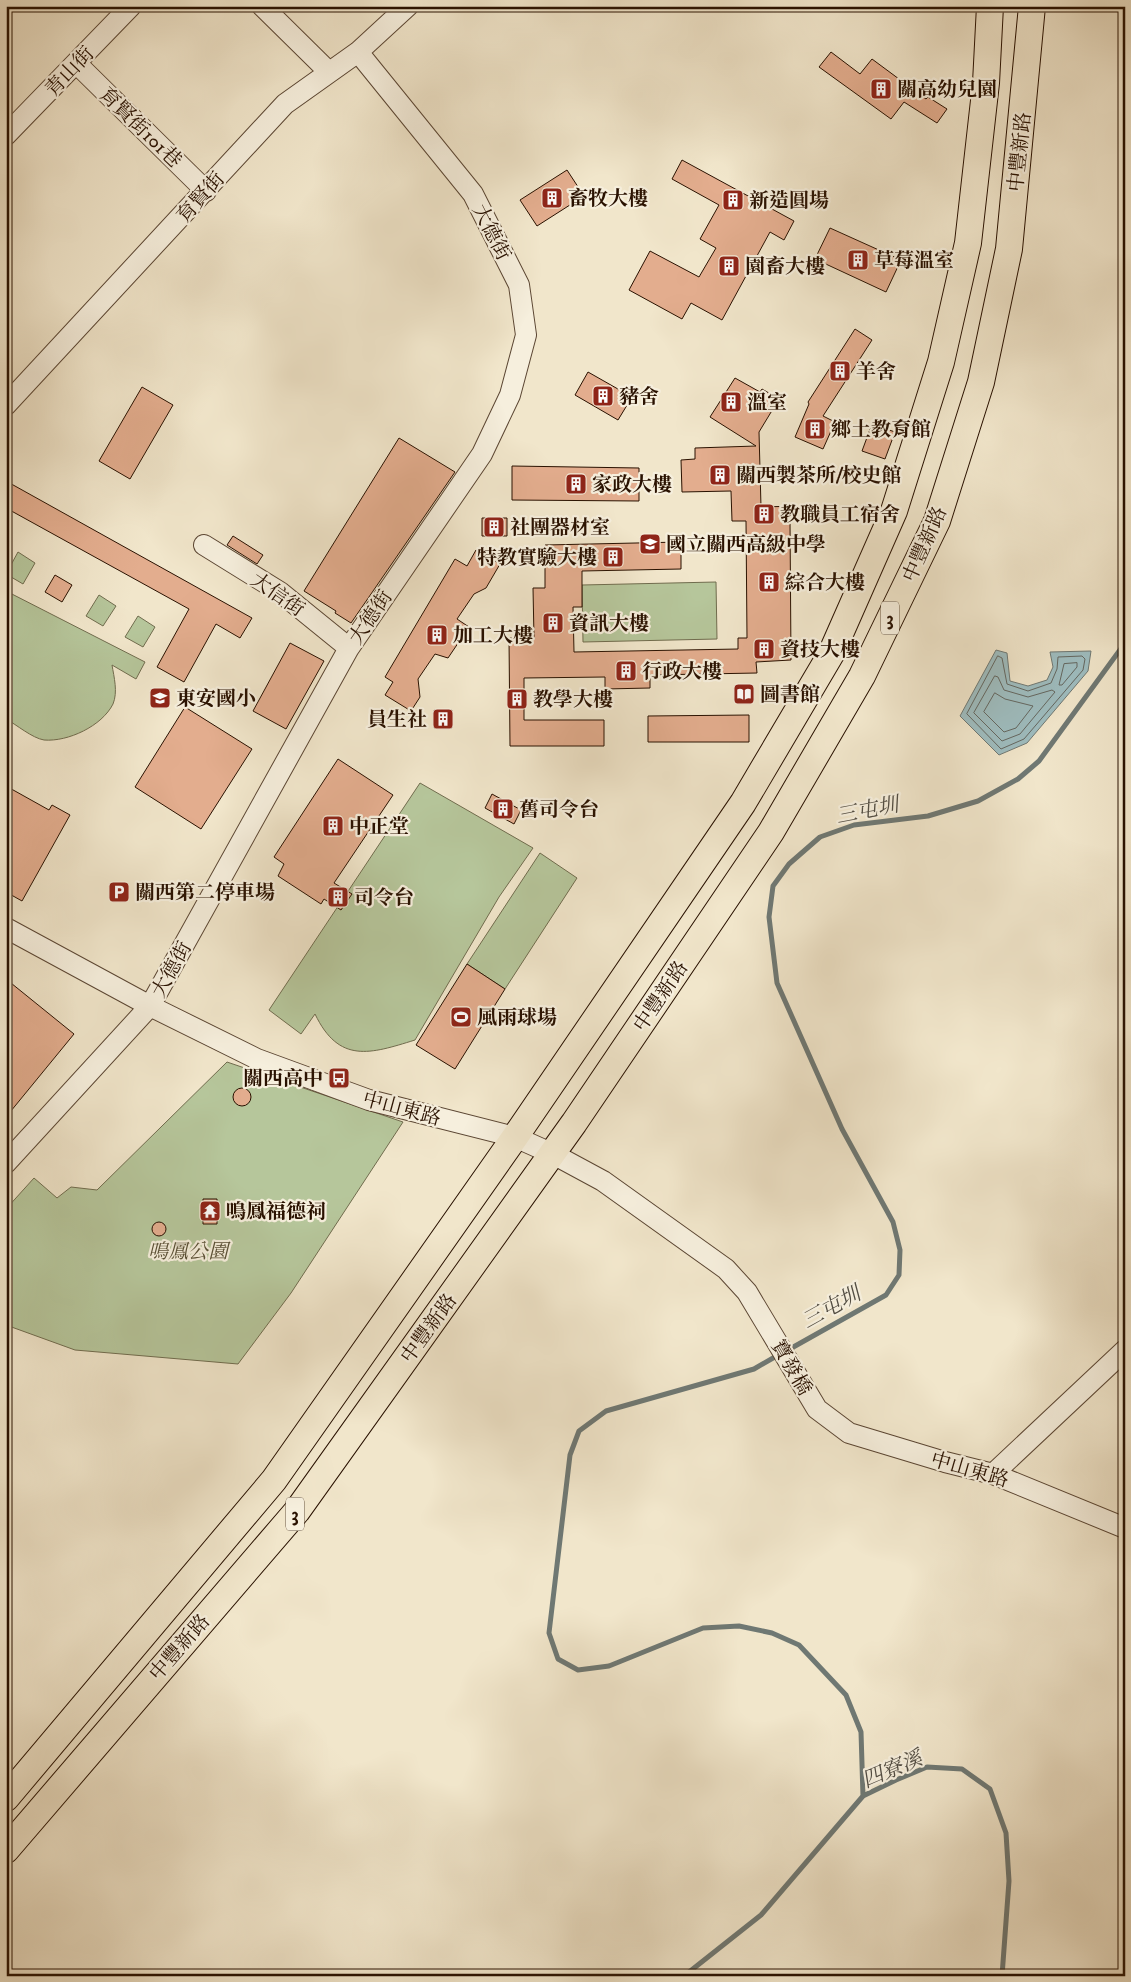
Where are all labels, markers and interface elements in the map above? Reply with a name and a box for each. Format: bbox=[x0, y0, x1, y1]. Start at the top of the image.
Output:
street label: 青山街 bbox=[40, 42, 100, 102]
building icon: 關高幼兒園 bbox=[869, 77, 893, 101]
place label: 關高幼兒園 bbox=[897, 78, 997, 103]
street label: 育賢街101巷 bbox=[93, 83, 187, 174]
street label: 中豐新路 bbox=[1004, 111, 1037, 193]
street label: 育賢街 bbox=[172, 167, 230, 229]
building icon: 畜牧大樓 bbox=[540, 186, 564, 210]
place label: 畜牧大樓 bbox=[568, 187, 648, 212]
building icon: 新造圓場 bbox=[721, 188, 745, 212]
place label: 新造圓場 bbox=[749, 189, 829, 214]
street label: 大德街 bbox=[466, 200, 515, 265]
building icon: 草莓溫室 bbox=[846, 248, 870, 272]
place label: 草莓溫室 bbox=[874, 249, 954, 274]
building icon: 園畜大樓 bbox=[717, 254, 741, 278]
place label: 園畜大樓 bbox=[745, 255, 825, 280]
building icon: 羊舍 bbox=[828, 359, 852, 383]
place label: 羊舍 bbox=[856, 360, 896, 385]
building icon: 豬舍 bbox=[591, 384, 615, 408]
place label: 豬舍 bbox=[619, 385, 659, 410]
building icon: 溫室 bbox=[719, 390, 743, 414]
place label: 溫室 bbox=[747, 391, 787, 416]
building icon: 鄉土教育館 bbox=[803, 417, 827, 441]
place label: 鄉土教育館 bbox=[831, 418, 931, 443]
building icon: 關西製茶所/校史館 bbox=[708, 463, 732, 487]
place label: 關西製茶所/校史館 bbox=[736, 464, 901, 489]
building icon: 家政大樓 bbox=[564, 472, 588, 496]
place label: 家政大樓 bbox=[592, 473, 672, 498]
building icon: 教職員工宿舍 bbox=[752, 502, 776, 526]
place label: 教職員工宿舍 bbox=[780, 503, 900, 528]
street label: 中豐新路 bbox=[898, 503, 953, 586]
building icon: 社團器材室 bbox=[482, 515, 506, 539]
place label: 社團器材室 bbox=[510, 516, 610, 541]
school or university icon: 國立關西高級中學 bbox=[638, 532, 662, 556]
place label: 國立關西高級中學 bbox=[666, 533, 826, 558]
building icon: 特教實驗大樓 bbox=[601, 545, 625, 569]
place label: 特教實驗大樓 bbox=[477, 546, 597, 571]
street label: 大信街 bbox=[245, 568, 309, 623]
building icon: 綜合大樓 bbox=[757, 570, 781, 594]
place label: 綜合大樓 bbox=[785, 571, 865, 596]
street label: 大德街 bbox=[344, 586, 398, 650]
road number: 3 bbox=[881, 602, 899, 634]
building icon: 資訊大樓 bbox=[541, 611, 565, 635]
place label: 資訊大樓 bbox=[569, 612, 649, 637]
building icon: 加工大樓 bbox=[425, 623, 449, 647]
place label: 加工大樓 bbox=[453, 624, 533, 649]
building icon: 資技大樓 bbox=[752, 637, 776, 661]
place label: 資技大樓 bbox=[780, 638, 860, 663]
building icon: 行政大樓 bbox=[614, 659, 638, 683]
place label: 行政大樓 bbox=[642, 660, 722, 685]
library icon: 圖書館 bbox=[732, 682, 756, 706]
place label: 圖書館 bbox=[760, 683, 820, 708]
school or university icon: 東安國小 bbox=[148, 686, 172, 710]
place label: 東安國小 bbox=[176, 687, 256, 712]
building icon: 教學大樓 bbox=[505, 687, 529, 711]
place label: 教學大樓 bbox=[533, 688, 613, 713]
building icon: 員生社 bbox=[431, 707, 455, 731]
place label: 員生社 bbox=[367, 708, 427, 733]
water label: 三屯圳 bbox=[834, 792, 904, 830]
building icon: 舊司令台 bbox=[491, 797, 515, 821]
place label: 舊司令台 bbox=[519, 798, 599, 823]
building icon: 中正堂 bbox=[321, 814, 345, 838]
place label: 中正堂 bbox=[349, 815, 409, 840]
parking icon: 關西第二停車場 bbox=[107, 880, 131, 904]
place label: 關西第二停車場 bbox=[135, 881, 275, 906]
building icon: 司令台 bbox=[326, 885, 350, 909]
place label: 司令台 bbox=[354, 886, 414, 911]
street label: 大德街 bbox=[147, 937, 198, 1002]
street label: 中豐新路 bbox=[629, 957, 694, 1037]
sports icon: 風雨球場 bbox=[449, 1005, 473, 1029]
place label: 風雨球場 bbox=[477, 1006, 557, 1031]
bus stop icon: 關西高中 bbox=[327, 1066, 351, 1090]
place label: 關西高中 bbox=[243, 1067, 323, 1092]
street label: 中山東路 bbox=[360, 1087, 443, 1132]
temple icon: 鳴鳳福德祠 bbox=[198, 1199, 222, 1223]
place label: 鳴鳳福德祠 bbox=[226, 1200, 326, 1225]
park label: 鳴鳳公園 bbox=[148, 1240, 231, 1265]
water label: 三屯圳 bbox=[798, 1280, 868, 1335]
street label: 中豐新路 bbox=[396, 1289, 463, 1369]
street label: 寶發橋 bbox=[765, 1336, 817, 1400]
street label: 中山東路 bbox=[928, 1447, 1011, 1493]
road number: 3 bbox=[286, 1498, 304, 1530]
street label: 中豐新路 bbox=[144, 1610, 216, 1686]
water label: 四寮溪 bbox=[858, 1745, 928, 1794]

